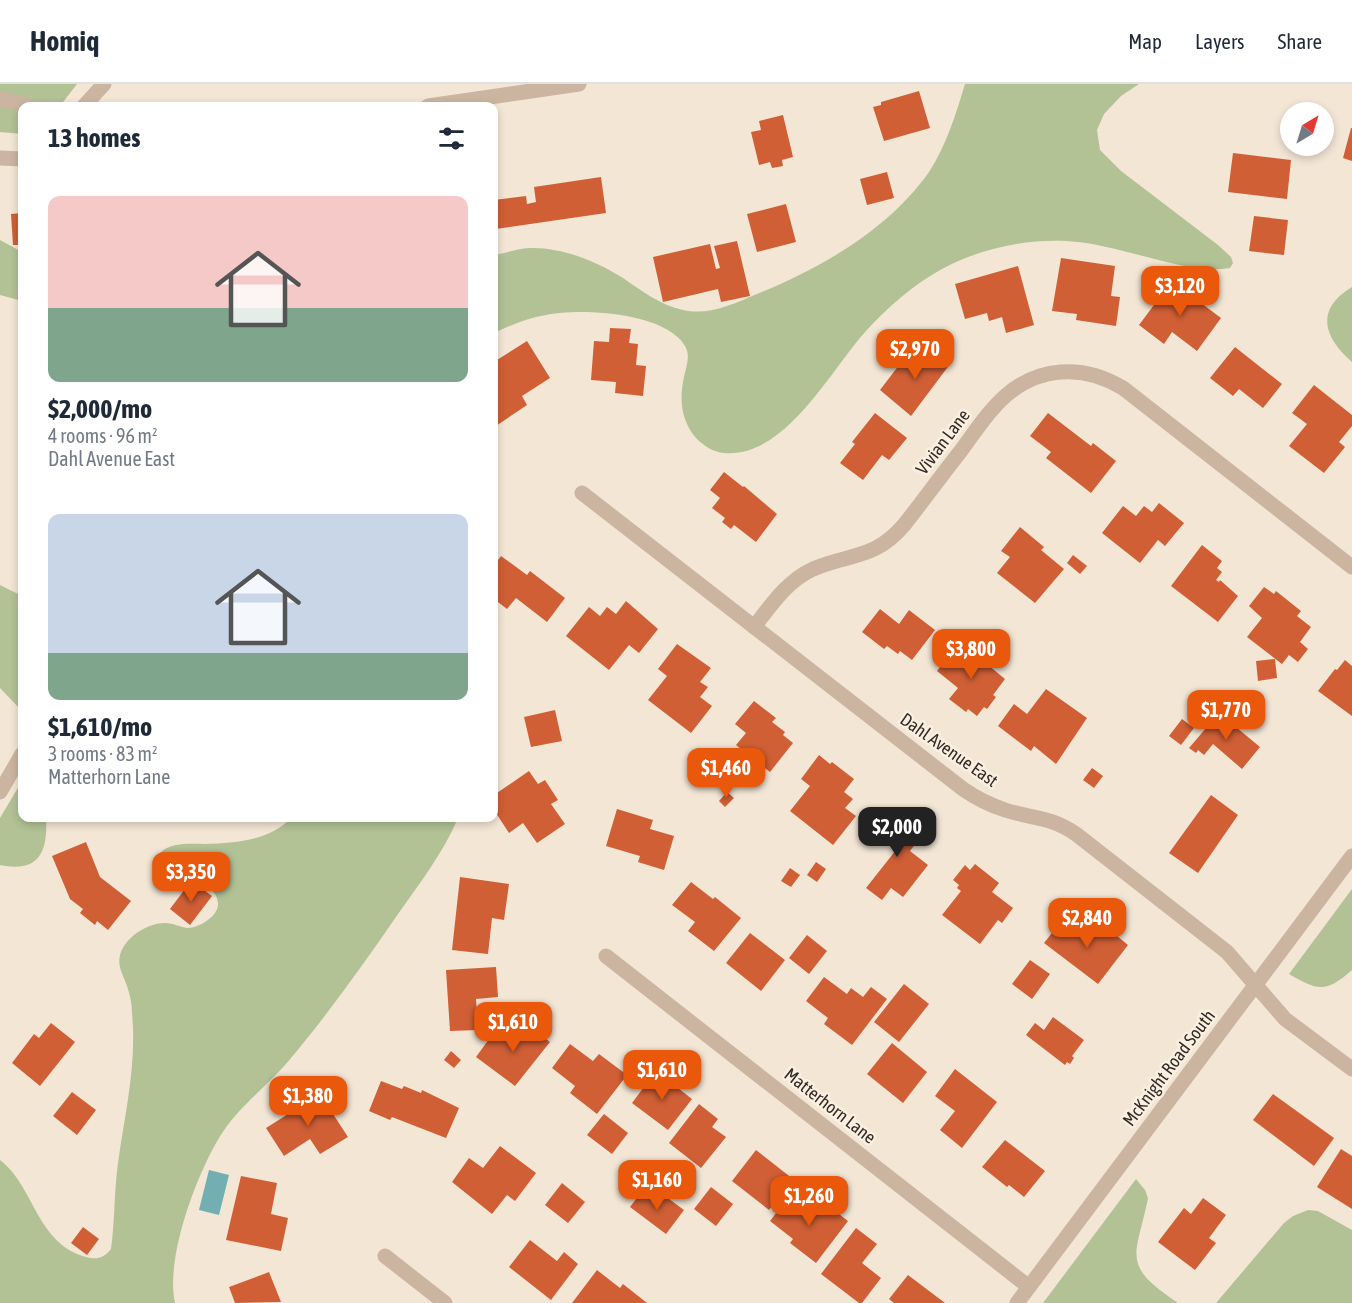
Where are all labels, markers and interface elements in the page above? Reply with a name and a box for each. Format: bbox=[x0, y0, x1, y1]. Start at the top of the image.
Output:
text: Homiq bbox=[30, 25, 99, 57]
text: Map bbox=[1128, 29, 1162, 53]
text: Layers bbox=[1195, 29, 1245, 53]
text: Share bbox=[1278, 29, 1322, 53]
north arrow bbox=[1280, 102, 1334, 156]
map controls bbox=[1280, 102, 1334, 156]
icon: filters bbox=[435, 122, 468, 155]
text: 13 homes bbox=[48, 123, 141, 153]
icon: home bbox=[204, 235, 312, 343]
pin: $3,120 bbox=[1131, 266, 1229, 317]
text: $3,120 bbox=[1155, 274, 1205, 297]
pin: $2,970 bbox=[866, 329, 964, 380]
text: $2,970 bbox=[890, 337, 940, 360]
text: $2,000/mo bbox=[48, 394, 152, 424]
street label: Vivian Lane bbox=[911, 405, 974, 478]
text: 4 rooms · 96 m² bbox=[48, 424, 158, 447]
text: Dahl Avenue East bbox=[48, 447, 175, 470]
icon: home bbox=[204, 553, 312, 661]
pin: $3,800 bbox=[922, 629, 1020, 680]
text: $3,800 bbox=[946, 637, 996, 660]
pin: $1,770 bbox=[1177, 690, 1275, 741]
text: $1,770 bbox=[1201, 698, 1251, 721]
street label: Dahl Avenue East bbox=[896, 708, 1002, 791]
text: $1,610/mo bbox=[48, 712, 152, 742]
text: 3 rooms · 83 m² bbox=[48, 742, 158, 765]
pin: $1,460 bbox=[677, 748, 775, 799]
text: $1,460 bbox=[701, 756, 751, 779]
text: Matterhorn Lane bbox=[48, 765, 170, 788]
pin: $2,000 bbox=[848, 807, 946, 858]
text: $2,000 bbox=[872, 815, 922, 838]
pin: $3,350 bbox=[142, 852, 240, 903]
text: $3,350 bbox=[166, 860, 216, 883]
pin: $2,840 bbox=[1038, 898, 1136, 949]
text: $2,840 bbox=[1062, 906, 1112, 929]
pin: $1,610 bbox=[464, 1002, 562, 1053]
street label: McKnight Road South bbox=[1118, 1005, 1219, 1130]
text: $1,610 bbox=[488, 1010, 538, 1033]
pin: $1,610 bbox=[613, 1050, 711, 1101]
text: $1,610 bbox=[637, 1058, 687, 1081]
street label: Matterhorn Lane bbox=[780, 1063, 880, 1148]
pin: $1,380 bbox=[259, 1076, 357, 1127]
text: $1,380 bbox=[283, 1084, 333, 1107]
pin: $1,160 bbox=[608, 1160, 706, 1211]
text: $1,160 bbox=[632, 1168, 682, 1191]
pin: $1,260 bbox=[760, 1176, 858, 1227]
text: $1,260 bbox=[784, 1184, 834, 1207]

